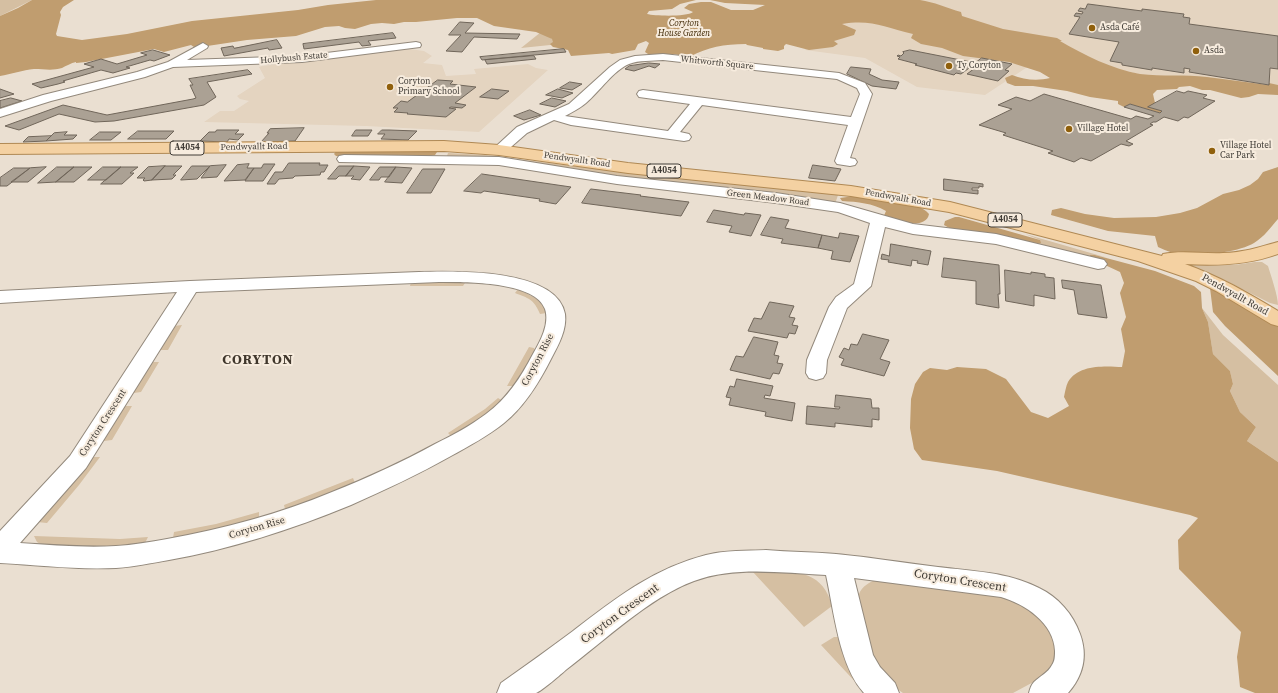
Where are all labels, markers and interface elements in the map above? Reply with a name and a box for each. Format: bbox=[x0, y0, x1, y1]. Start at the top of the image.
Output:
park label: Coryton House Garden bbox=[658, 19, 710, 40]
marker: Asda Café bbox=[1087, 23, 1097, 33]
place label: Asda Café bbox=[1100, 23, 1139, 33]
marker: Asda bbox=[1191, 46, 1201, 56]
place label: Asda bbox=[1204, 46, 1223, 56]
street label: Hollybush Estate bbox=[260, 50, 328, 66]
street label: Whitworth Square bbox=[680, 54, 754, 72]
marker: Ty Coryton bbox=[944, 61, 954, 71]
place label: Ty Coryton bbox=[957, 61, 1001, 71]
place label: Coryton Primary School bbox=[398, 77, 460, 98]
marker: Coryton Primary School bbox=[385, 82, 395, 92]
marker: Village Hotel bbox=[1064, 124, 1074, 134]
place label: Village Hotel bbox=[1077, 124, 1128, 134]
road number: A4054 bbox=[170, 141, 204, 155]
street label: Pendwyallt Road bbox=[220, 141, 288, 153]
place label: Village Hotel Car Park bbox=[1220, 141, 1271, 162]
marker: Village Hotel Car Park bbox=[1207, 146, 1217, 156]
street label: Pendwyallt Road bbox=[543, 150, 611, 170]
road number: A4054 bbox=[647, 164, 681, 178]
street label: Pendwyallt Road bbox=[864, 187, 932, 209]
street label: Green Meadow Road bbox=[726, 188, 810, 208]
road number: A4054 bbox=[988, 213, 1022, 227]
street label: Pendwyallt Road bbox=[1200, 272, 1270, 318]
street label: Coryton Rise bbox=[519, 332, 557, 388]
district label: CORYTON bbox=[222, 352, 294, 368]
street label: Coryton Crescent bbox=[77, 387, 129, 459]
street label: Coryton Rise bbox=[228, 514, 286, 542]
street label: Coryton Crescent bbox=[913, 567, 1007, 595]
street label: Coryton Crescent bbox=[578, 581, 662, 647]

